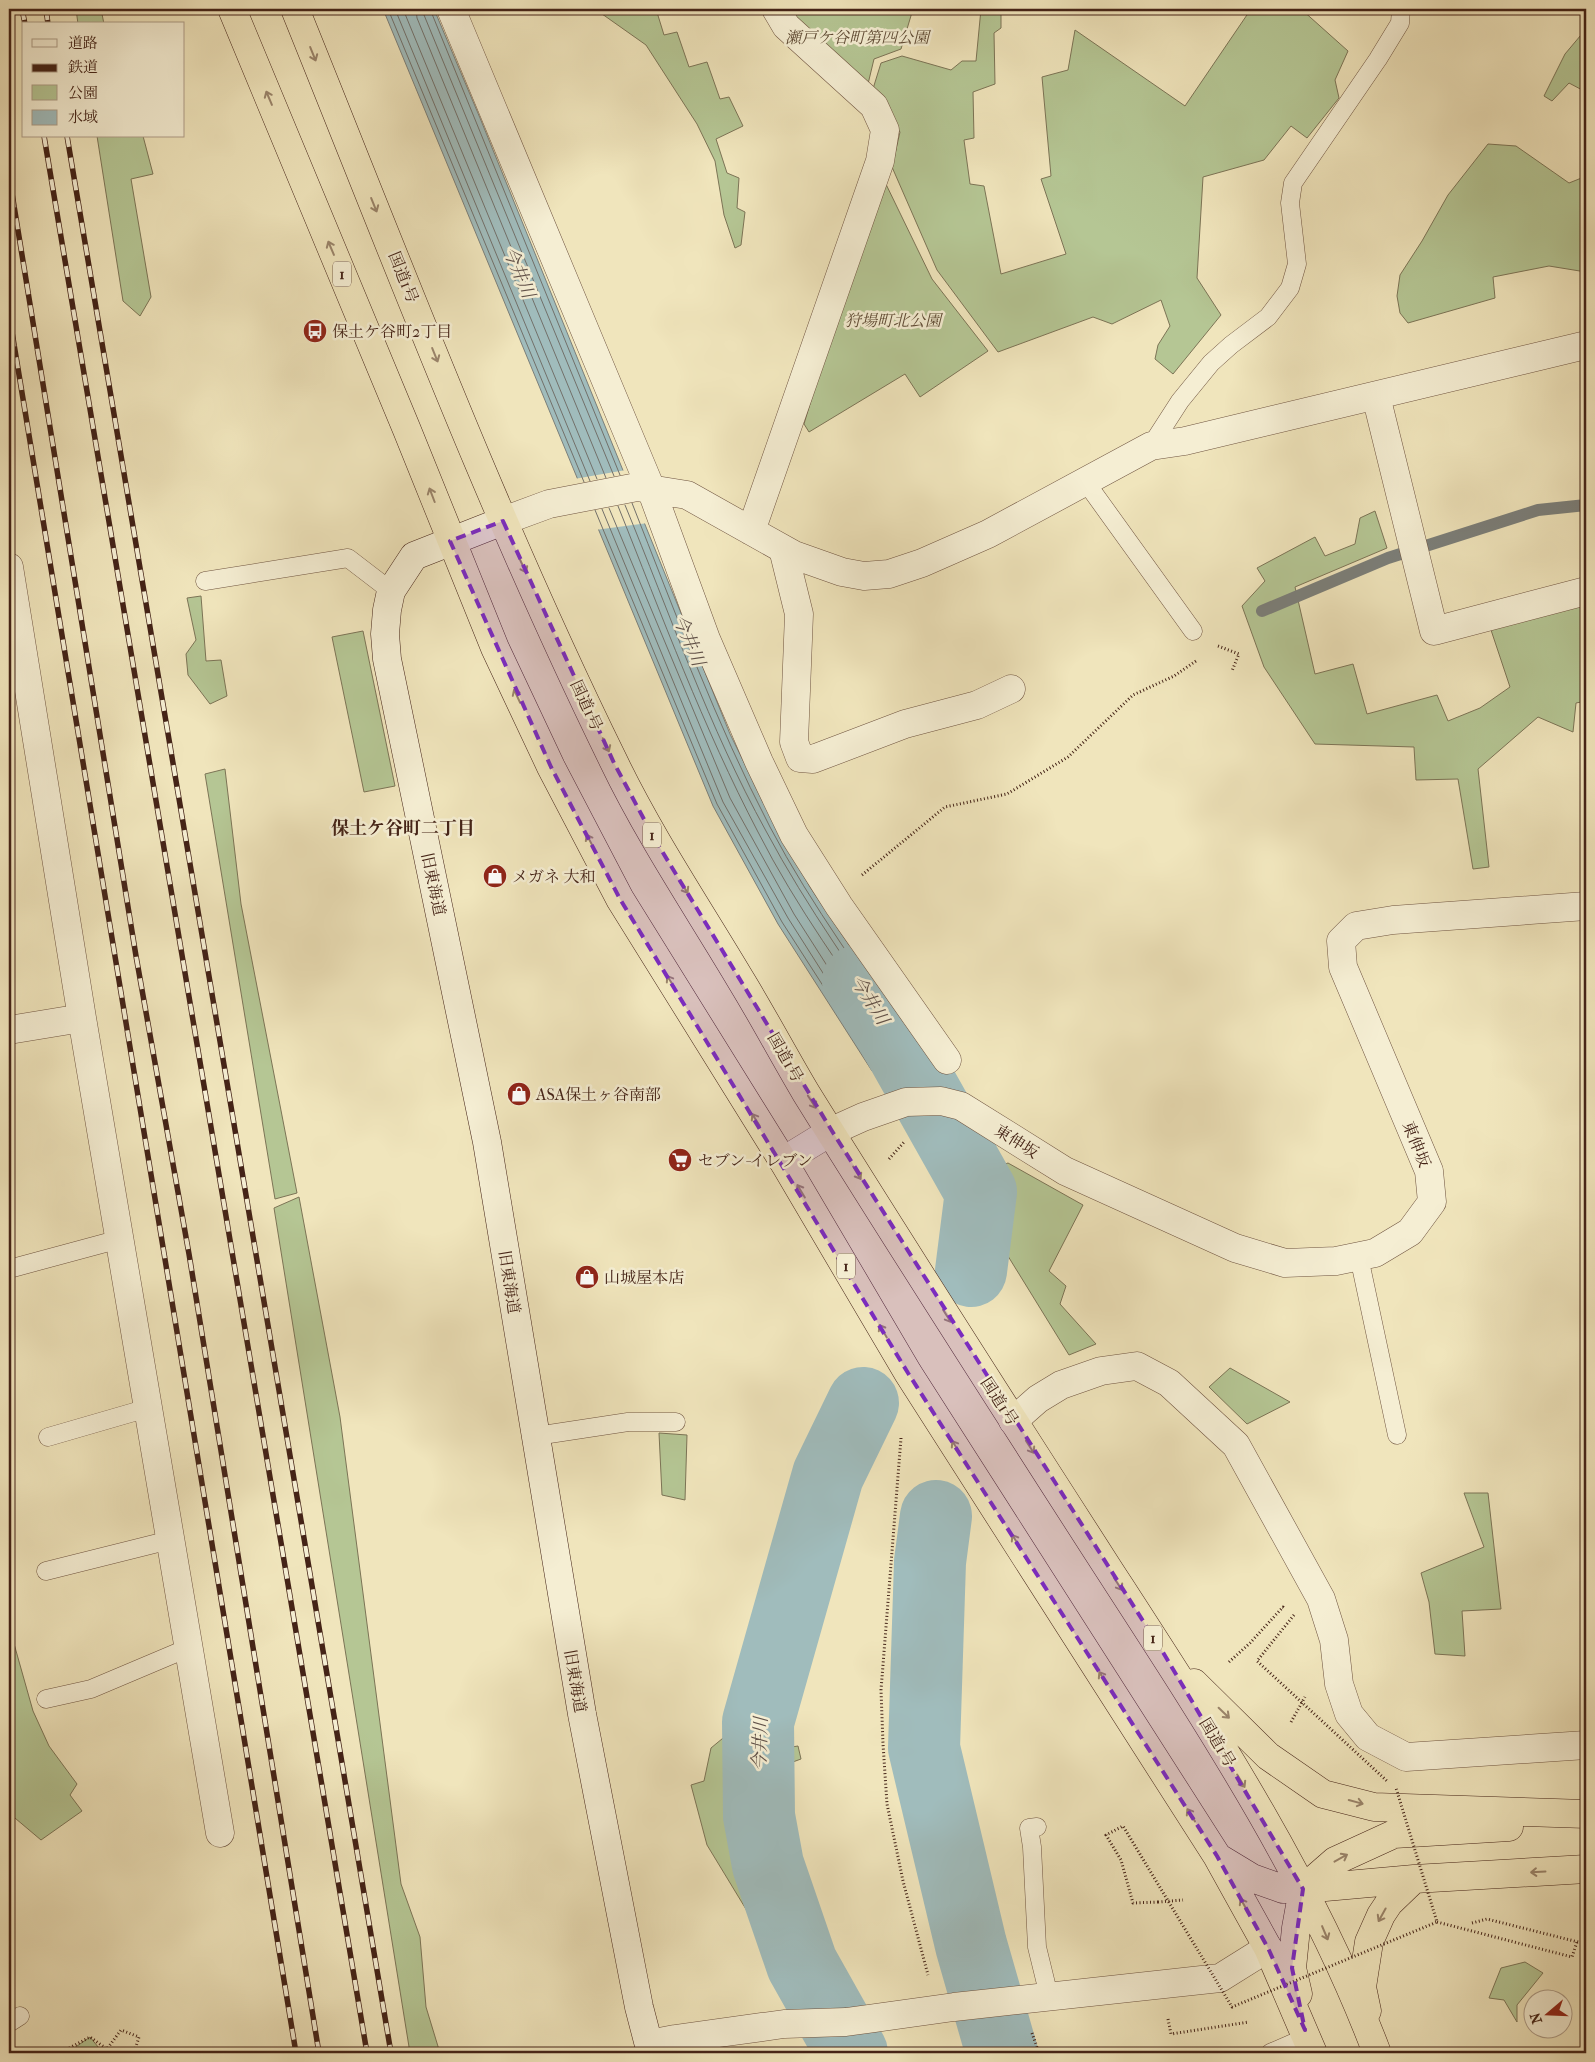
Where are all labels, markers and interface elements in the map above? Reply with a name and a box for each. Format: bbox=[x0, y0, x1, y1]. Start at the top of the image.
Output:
legend bbox=[22, 22, 185, 138]
park label: 瀬戸ケ谷町第四公園 bbox=[785, 28, 932, 47]
text: 道路 bbox=[68, 34, 98, 52]
one-way arrow bbox=[309, 46, 318, 61]
text: 鉄道 bbox=[68, 58, 98, 76]
text: 公園 bbox=[68, 84, 98, 102]
one-way arrow bbox=[263, 91, 273, 106]
text: 水域 bbox=[68, 108, 98, 126]
one-way arrow bbox=[370, 196, 379, 212]
one-way arrow bbox=[326, 241, 336, 256]
water label: 今井川 bbox=[498, 243, 540, 303]
street label: 国道1号 bbox=[385, 249, 422, 306]
road number: 1 bbox=[333, 262, 351, 286]
park label: 狩場町北公園 bbox=[845, 311, 944, 330]
bus stop icon: 保土ケ谷町2丁目 bbox=[302, 318, 328, 344]
place label: 保土ケ谷町2丁目 bbox=[332, 322, 452, 341]
one-way arrow bbox=[431, 347, 441, 362]
one-way arrow bbox=[427, 488, 437, 503]
one-way arrow bbox=[519, 558, 528, 573]
water label: 今井川 bbox=[668, 611, 710, 671]
street label: 国道1号 bbox=[567, 677, 607, 734]
one-way arrow bbox=[512, 689, 522, 704]
one-way arrow bbox=[601, 737, 611, 752]
district label: 保土ケ谷町二丁目 bbox=[331, 818, 475, 839]
road number: 1 bbox=[643, 822, 661, 848]
one-way arrow bbox=[585, 834, 594, 849]
street label: 旧東海道 bbox=[418, 851, 449, 917]
shop icon: メガネ 大和 bbox=[482, 863, 508, 889]
place label: メガネ 大和 bbox=[512, 867, 595, 886]
one-way arrow bbox=[680, 880, 690, 894]
water label: 今井川 bbox=[846, 972, 894, 1030]
one-way arrow bbox=[666, 975, 676, 989]
street label: 国道1号 bbox=[764, 1029, 807, 1085]
shop icon: ASA保土ヶ谷南部 bbox=[506, 1081, 532, 1107]
place label: ASA保土ヶ谷南部 bbox=[535, 1085, 661, 1104]
one-way arrow bbox=[807, 1095, 817, 1109]
one-way arrow bbox=[751, 1113, 762, 1127]
street label: 東伸坂 bbox=[1399, 1118, 1434, 1170]
street label: 東伸坂 bbox=[991, 1121, 1042, 1162]
supermarket icon: セブン-イレブン bbox=[667, 1147, 693, 1173]
place label: セブン-イレブン bbox=[698, 1151, 813, 1170]
one-way arrow bbox=[853, 1166, 863, 1180]
one-way arrow bbox=[795, 1184, 805, 1198]
street label: 旧東海道 bbox=[495, 1249, 524, 1315]
road number: 1 bbox=[837, 1254, 855, 1278]
shop icon: 山城屋本店 bbox=[574, 1264, 600, 1290]
place label: 山城屋本店 bbox=[604, 1268, 684, 1287]
one-way arrow bbox=[942, 1308, 952, 1322]
one-way arrow bbox=[878, 1324, 888, 1338]
street label: 国道1号 bbox=[977, 1374, 1022, 1429]
one-way arrow bbox=[951, 1440, 961, 1454]
one-way arrow bbox=[1026, 1440, 1036, 1454]
one-way arrow bbox=[1011, 1534, 1022, 1548]
one-way arrow bbox=[1113, 1577, 1124, 1591]
road number: 1 bbox=[1144, 1626, 1162, 1650]
street label: 旧東海道 bbox=[561, 1648, 590, 1714]
one-way arrow bbox=[1098, 1671, 1109, 1685]
one-way arrow bbox=[1218, 1707, 1230, 1719]
street label: 国道1号 bbox=[1196, 1714, 1240, 1770]
water label: 今井川 bbox=[749, 1715, 772, 1771]
one-way arrow bbox=[1237, 1774, 1247, 1788]
one-way arrow bbox=[1348, 1798, 1364, 1808]
one-way arrow bbox=[1185, 1809, 1195, 1823]
one-way arrow bbox=[1333, 1853, 1347, 1863]
one-way arrow bbox=[1530, 1867, 1546, 1877]
one-way arrow bbox=[1239, 1898, 1249, 1913]
one-way arrow bbox=[1376, 1907, 1386, 1921]
one-way arrow bbox=[1321, 1925, 1331, 1940]
north arrow bbox=[1522, 1990, 1572, 2040]
text: N bbox=[1526, 2010, 1546, 2026]

